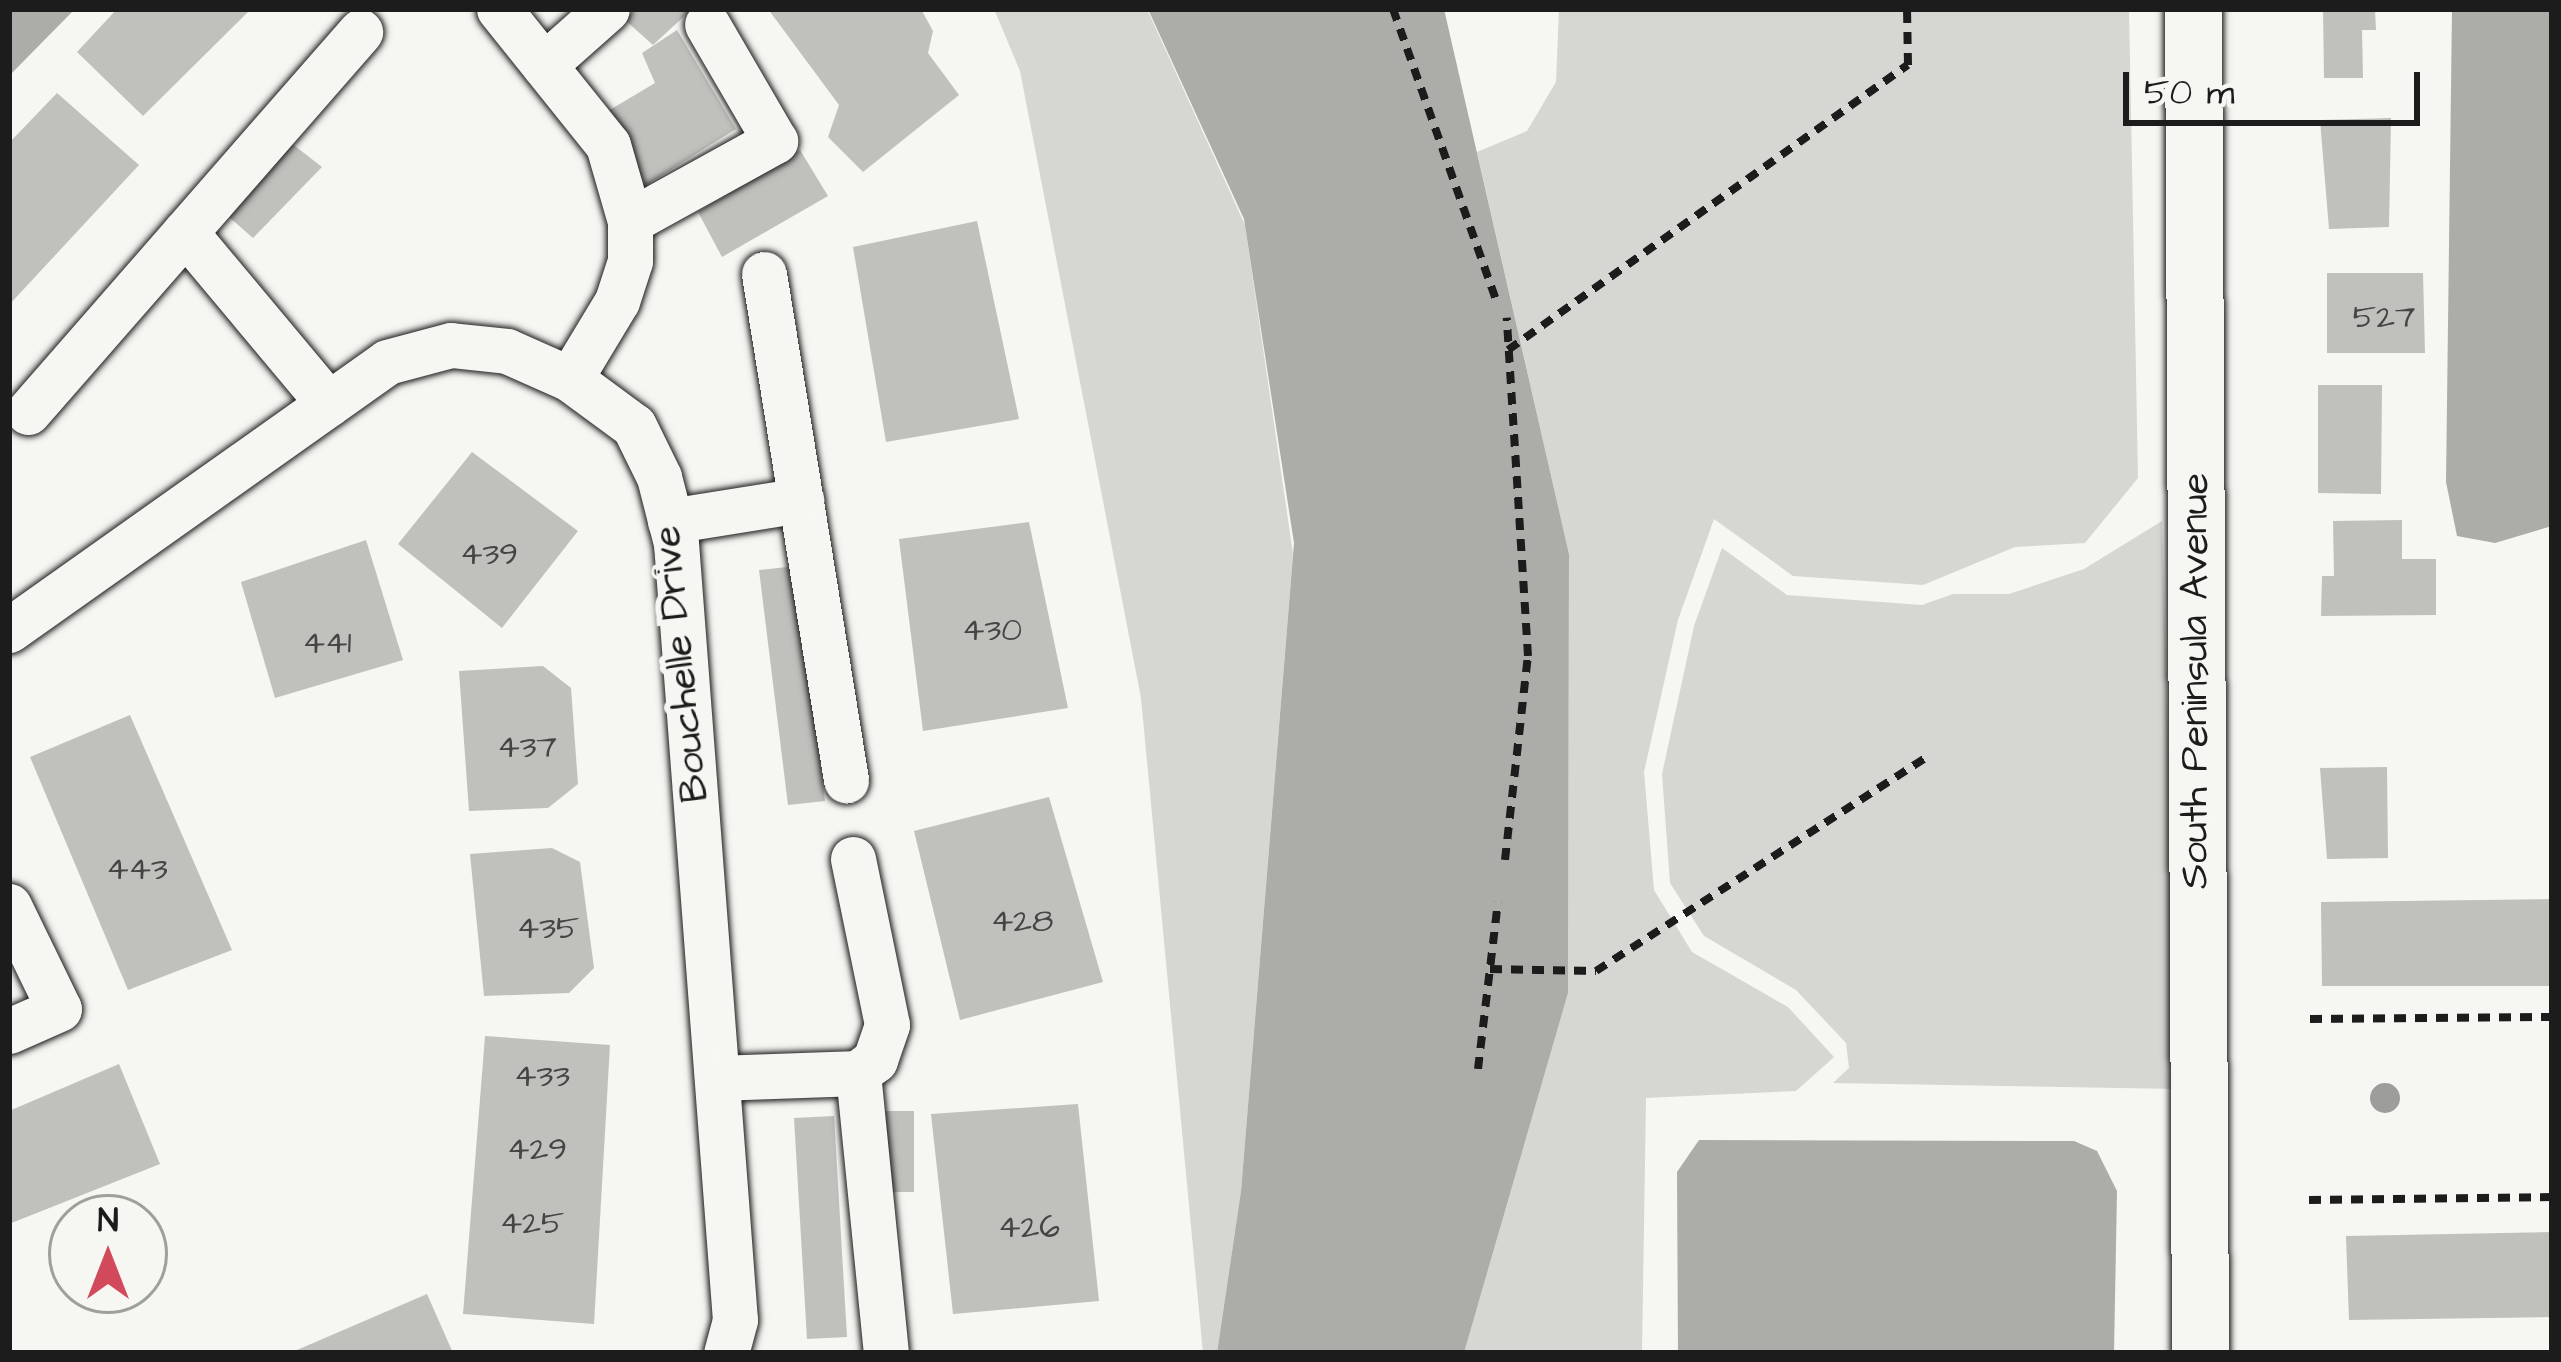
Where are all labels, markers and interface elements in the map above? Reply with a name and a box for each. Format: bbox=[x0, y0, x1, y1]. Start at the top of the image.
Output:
scale bar bbox=[2129, 48, 2426, 122]
text: 50 m bbox=[2144, 67, 2235, 118]
house number: 527 bbox=[2353, 298, 2415, 338]
street label: South Peninsula Avenue bbox=[2173, 473, 2219, 889]
street label: Bouchelle Drive bbox=[644, 524, 720, 804]
house number: 439 bbox=[460, 535, 518, 575]
house number: 430 bbox=[962, 611, 1022, 651]
house number: 441 bbox=[302, 624, 352, 664]
house number: 437 bbox=[497, 728, 557, 768]
house number: 443 bbox=[106, 850, 168, 890]
house number: 428 bbox=[991, 902, 1053, 942]
house number: 435 bbox=[517, 909, 579, 949]
house number: 433 bbox=[514, 1057, 570, 1097]
house number: 429 bbox=[507, 1130, 567, 1170]
north arrow bbox=[48, 1194, 168, 1314]
text: N bbox=[98, 1198, 118, 1244]
house number: 425 bbox=[500, 1204, 564, 1244]
house number: 426 bbox=[998, 1208, 1060, 1248]

